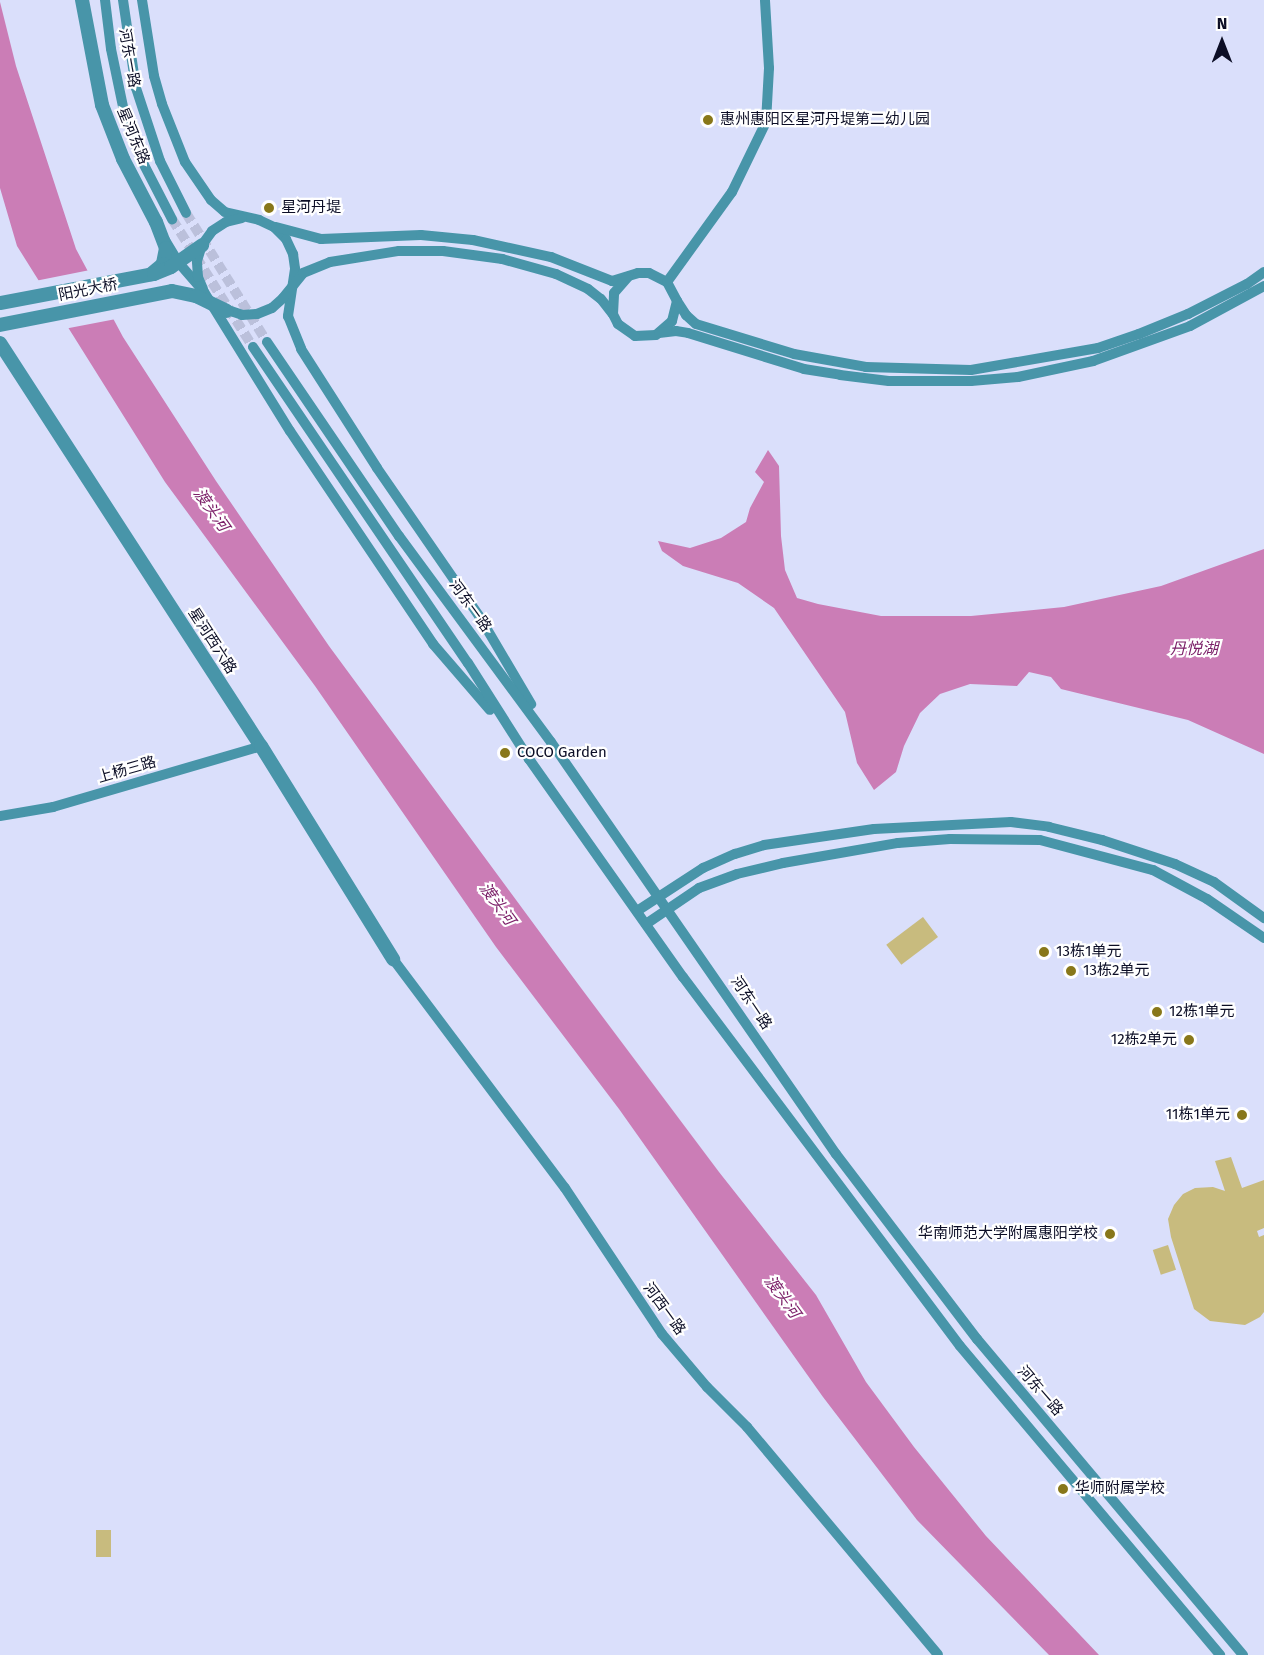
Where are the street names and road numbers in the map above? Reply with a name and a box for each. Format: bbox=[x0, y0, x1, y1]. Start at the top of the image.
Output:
street label: 河东一路 bbox=[115, 27, 143, 89]
street label: 星河东路 bbox=[113, 105, 153, 167]
street label: 阳光大桥 bbox=[57, 275, 119, 305]
street label: 河东一路 bbox=[445, 576, 495, 636]
street label: 星河西六路 bbox=[184, 605, 240, 677]
street label: 上杨三路 bbox=[96, 753, 158, 787]
street label: 河东一路 bbox=[727, 973, 775, 1033]
street label: 河西一路 bbox=[639, 1279, 689, 1339]
street label: 河东一路 bbox=[1014, 1362, 1066, 1420]

